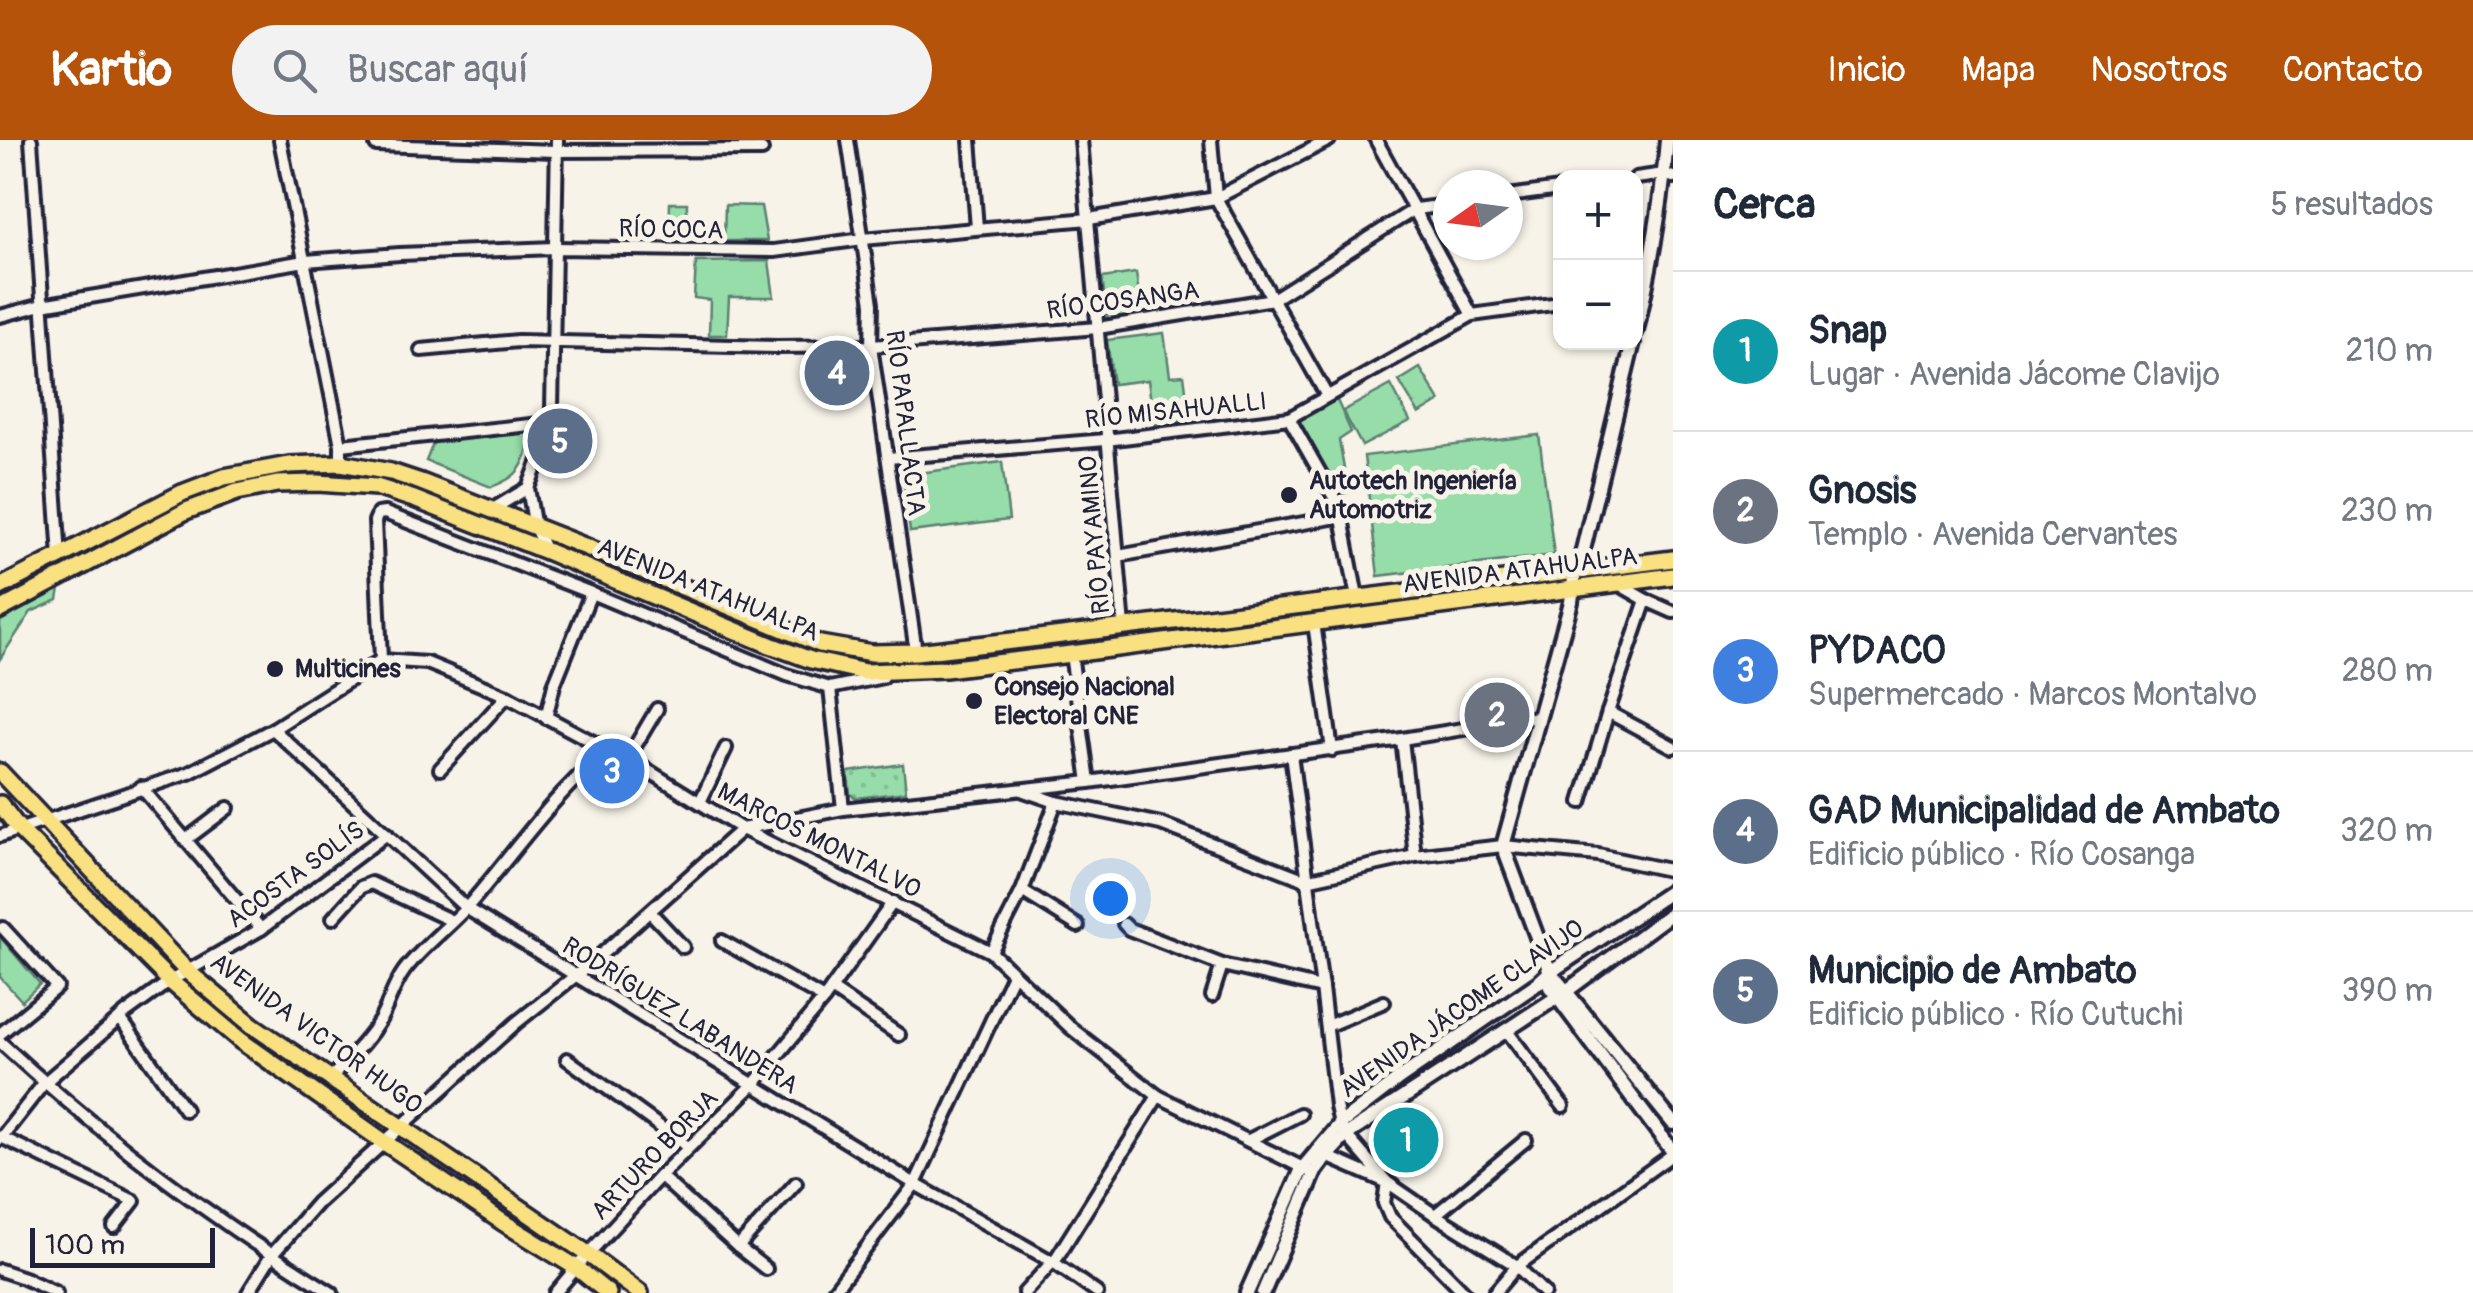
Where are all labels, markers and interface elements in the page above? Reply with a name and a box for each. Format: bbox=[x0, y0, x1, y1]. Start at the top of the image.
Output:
search box bbox=[232, 25, 932, 115]
text: Kartio bbox=[50, 40, 172, 100]
icon: search bbox=[267, 43, 322, 98]
text: Buscar aquí bbox=[347, 46, 529, 94]
text: Inicio bbox=[1827, 48, 1906, 92]
text: Mapa bbox=[1961, 48, 2035, 92]
text: Nosotros bbox=[2090, 48, 2227, 92]
text: Contacto bbox=[2282, 48, 2423, 92]
north arrow bbox=[1433, 170, 1523, 260]
map controls bbox=[1553, 170, 1643, 350]
button: + bbox=[1553, 170, 1643, 260]
text: Cerca bbox=[1713, 179, 1815, 231]
text: 5 resultados bbox=[2270, 185, 2433, 225]
street label: RÍO COCA bbox=[618, 213, 724, 246]
button: − bbox=[1553, 260, 1643, 350]
street label: RÍO COSANGA bbox=[1045, 274, 1201, 327]
text: Snap bbox=[1808, 307, 1887, 355]
street label: RÍO PAPALLACTA bbox=[878, 328, 933, 517]
text: 1 bbox=[1739, 331, 1752, 371]
text: 210 m bbox=[2345, 331, 2433, 371]
pin: 4 bbox=[804, 336, 870, 410]
text: Lugar · Avenida Jácome Clavijo bbox=[1808, 355, 2220, 395]
street label: RÍO MISAHUALLI bbox=[1083, 385, 1268, 436]
pin: 5 bbox=[528, 404, 592, 478]
street label: RÍO PAYAMINO bbox=[1072, 455, 1117, 615]
place label: Autotech Ingeniería Automotriz bbox=[1309, 466, 1517, 526]
text: Gnosis bbox=[1808, 467, 1917, 515]
marker: Autotech Ingeniería Automotriz bbox=[1278, 484, 1300, 506]
text: 2 bbox=[1737, 491, 1754, 531]
text: 230 m bbox=[2341, 491, 2433, 531]
text: Templo · Avenida Cervantes bbox=[1808, 515, 2178, 555]
street label: AVENIDA ATAHUALPA bbox=[593, 531, 823, 649]
street label: AVENIDA ATAHUALPA bbox=[1401, 541, 1639, 601]
text: PYDACO bbox=[1808, 627, 1946, 675]
text: 3 bbox=[1737, 651, 1754, 691]
text: 280 m bbox=[2342, 651, 2433, 691]
place label: Multicines bbox=[295, 654, 401, 685]
marker: Multicines bbox=[264, 658, 286, 680]
place label: Consejo Nacional Electoral CNE bbox=[994, 672, 1175, 732]
text: Supermercado · Marcos Montalvo bbox=[1808, 675, 2257, 715]
pin: 2 bbox=[1464, 678, 1530, 752]
marker: Consejo Nacional Electoral CNE bbox=[963, 690, 985, 712]
pin: 3 bbox=[580, 734, 644, 808]
street label: MARCOS MONTALVO bbox=[712, 776, 926, 906]
text: GAD Municipalidad de Ambato bbox=[1808, 787, 2280, 835]
text: 4 bbox=[1736, 811, 1755, 851]
text: 320 m bbox=[2340, 811, 2433, 851]
street label: ACOSTA SOLÍS bbox=[221, 814, 371, 935]
text: Edificio público · Río Cosanga bbox=[1808, 835, 2195, 875]
your location bbox=[1085, 873, 1136, 924]
street label: AVENIDA JÁCOME CLAVIJO bbox=[1333, 912, 1590, 1105]
street label: RODRÍGUEZ LABANDERA bbox=[556, 930, 804, 1101]
street label: AVENIDA VICTOR HUGO bbox=[204, 947, 428, 1121]
text: Municipio de Ambato bbox=[1808, 947, 2137, 995]
text: 5 bbox=[1737, 971, 1754, 1011]
text: 390 m bbox=[2341, 971, 2433, 1011]
text: Edificio público · Río Cutuchi bbox=[1808, 995, 2183, 1035]
street label: ARTURO BORJA bbox=[585, 1083, 725, 1227]
pin: 1 bbox=[1374, 1102, 1438, 1178]
scale bar bbox=[30, 1223, 215, 1268]
text: 100 m bbox=[45, 1228, 125, 1263]

